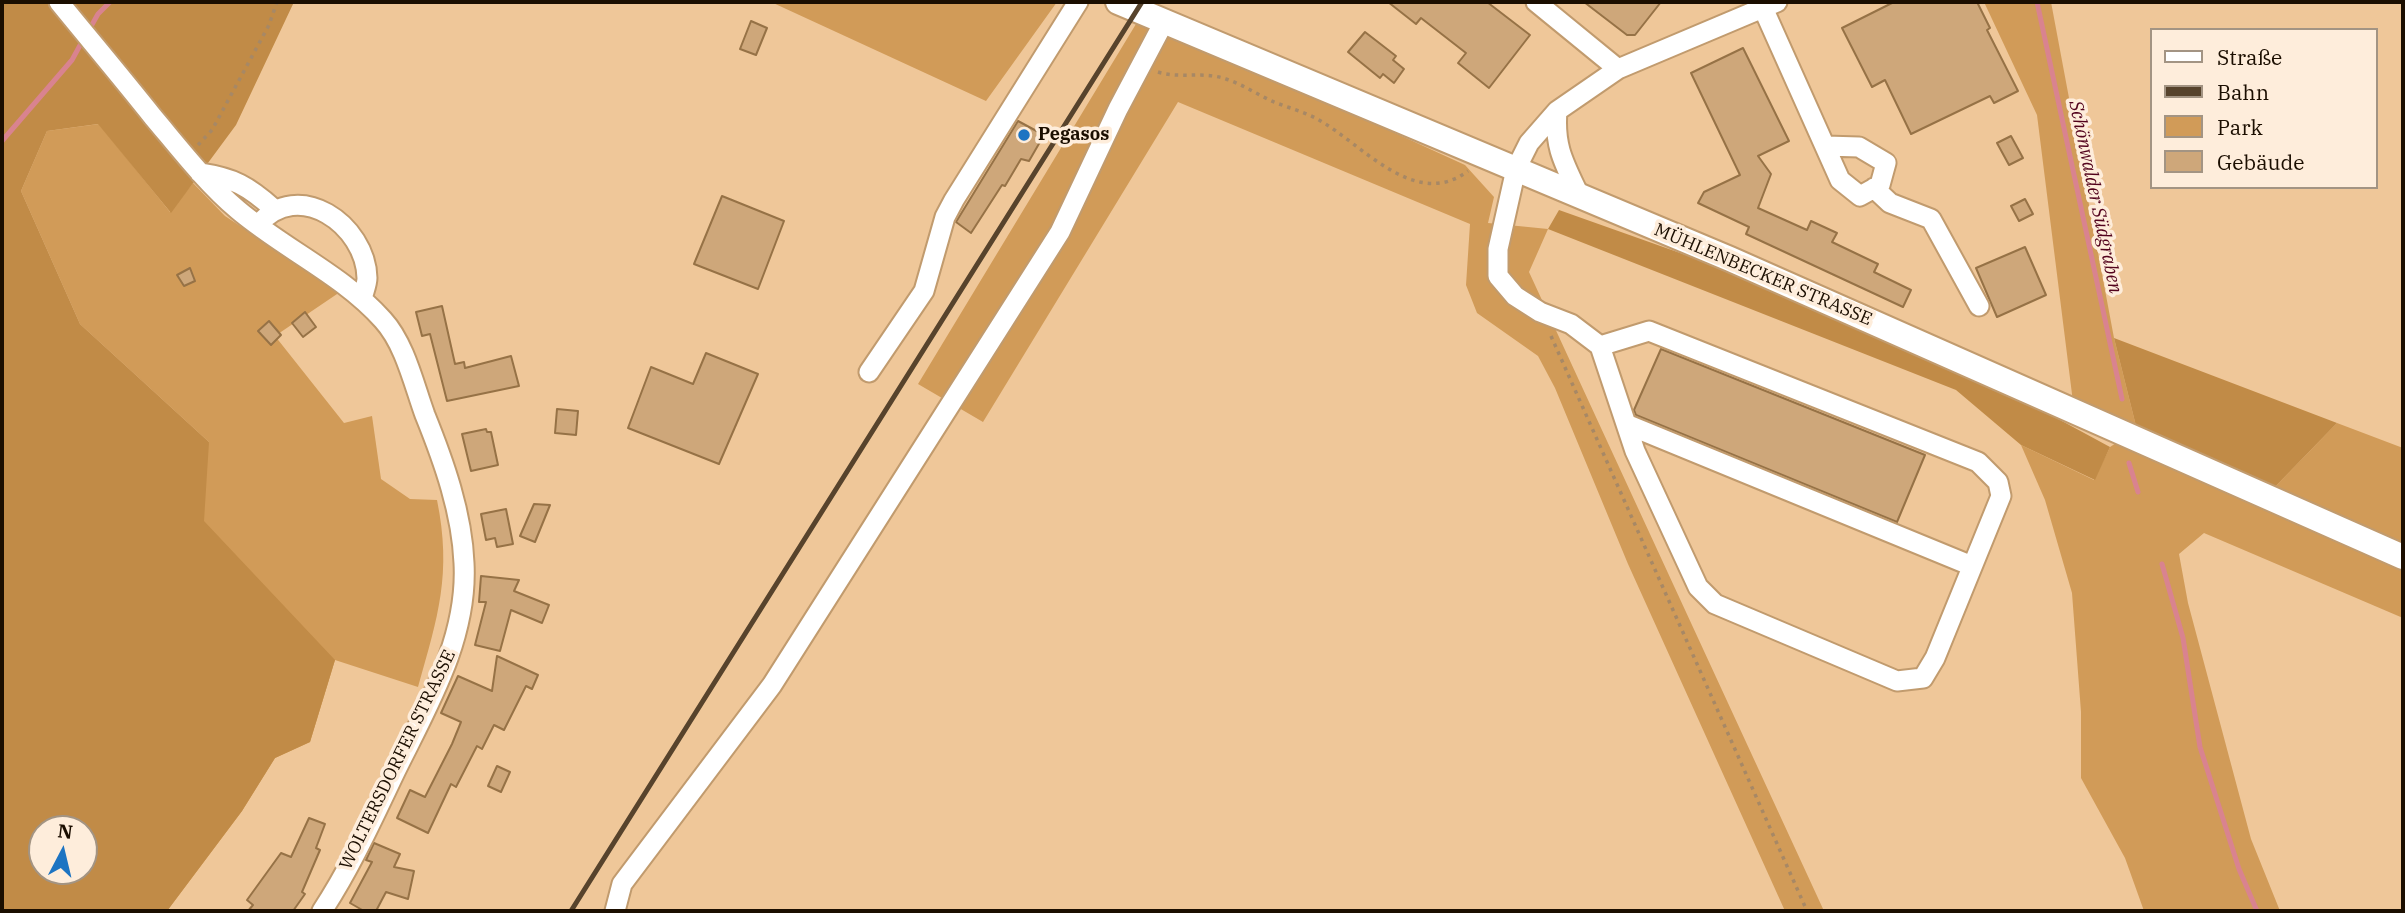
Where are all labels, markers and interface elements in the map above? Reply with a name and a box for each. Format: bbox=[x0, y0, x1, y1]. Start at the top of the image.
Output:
legend bbox=[2150, 28, 2377, 189]
text: Straße bbox=[2217, 43, 2282, 71]
text: Bahn bbox=[2217, 78, 2269, 106]
water label: Schönwalder Südgraben bbox=[2063, 98, 2127, 296]
text: Park bbox=[2217, 113, 2263, 141]
place label: Pegasos bbox=[1038, 124, 1109, 146]
marker: Pegasos bbox=[1016, 127, 1032, 143]
text: Gebäude bbox=[2217, 148, 2305, 176]
street label: MÜHLENBECKER STRASSE bbox=[1651, 219, 1875, 331]
street label: WOLTERSDORFER STRASSE bbox=[335, 647, 461, 873]
north arrow bbox=[28, 815, 98, 885]
text: N bbox=[56, 818, 74, 844]

